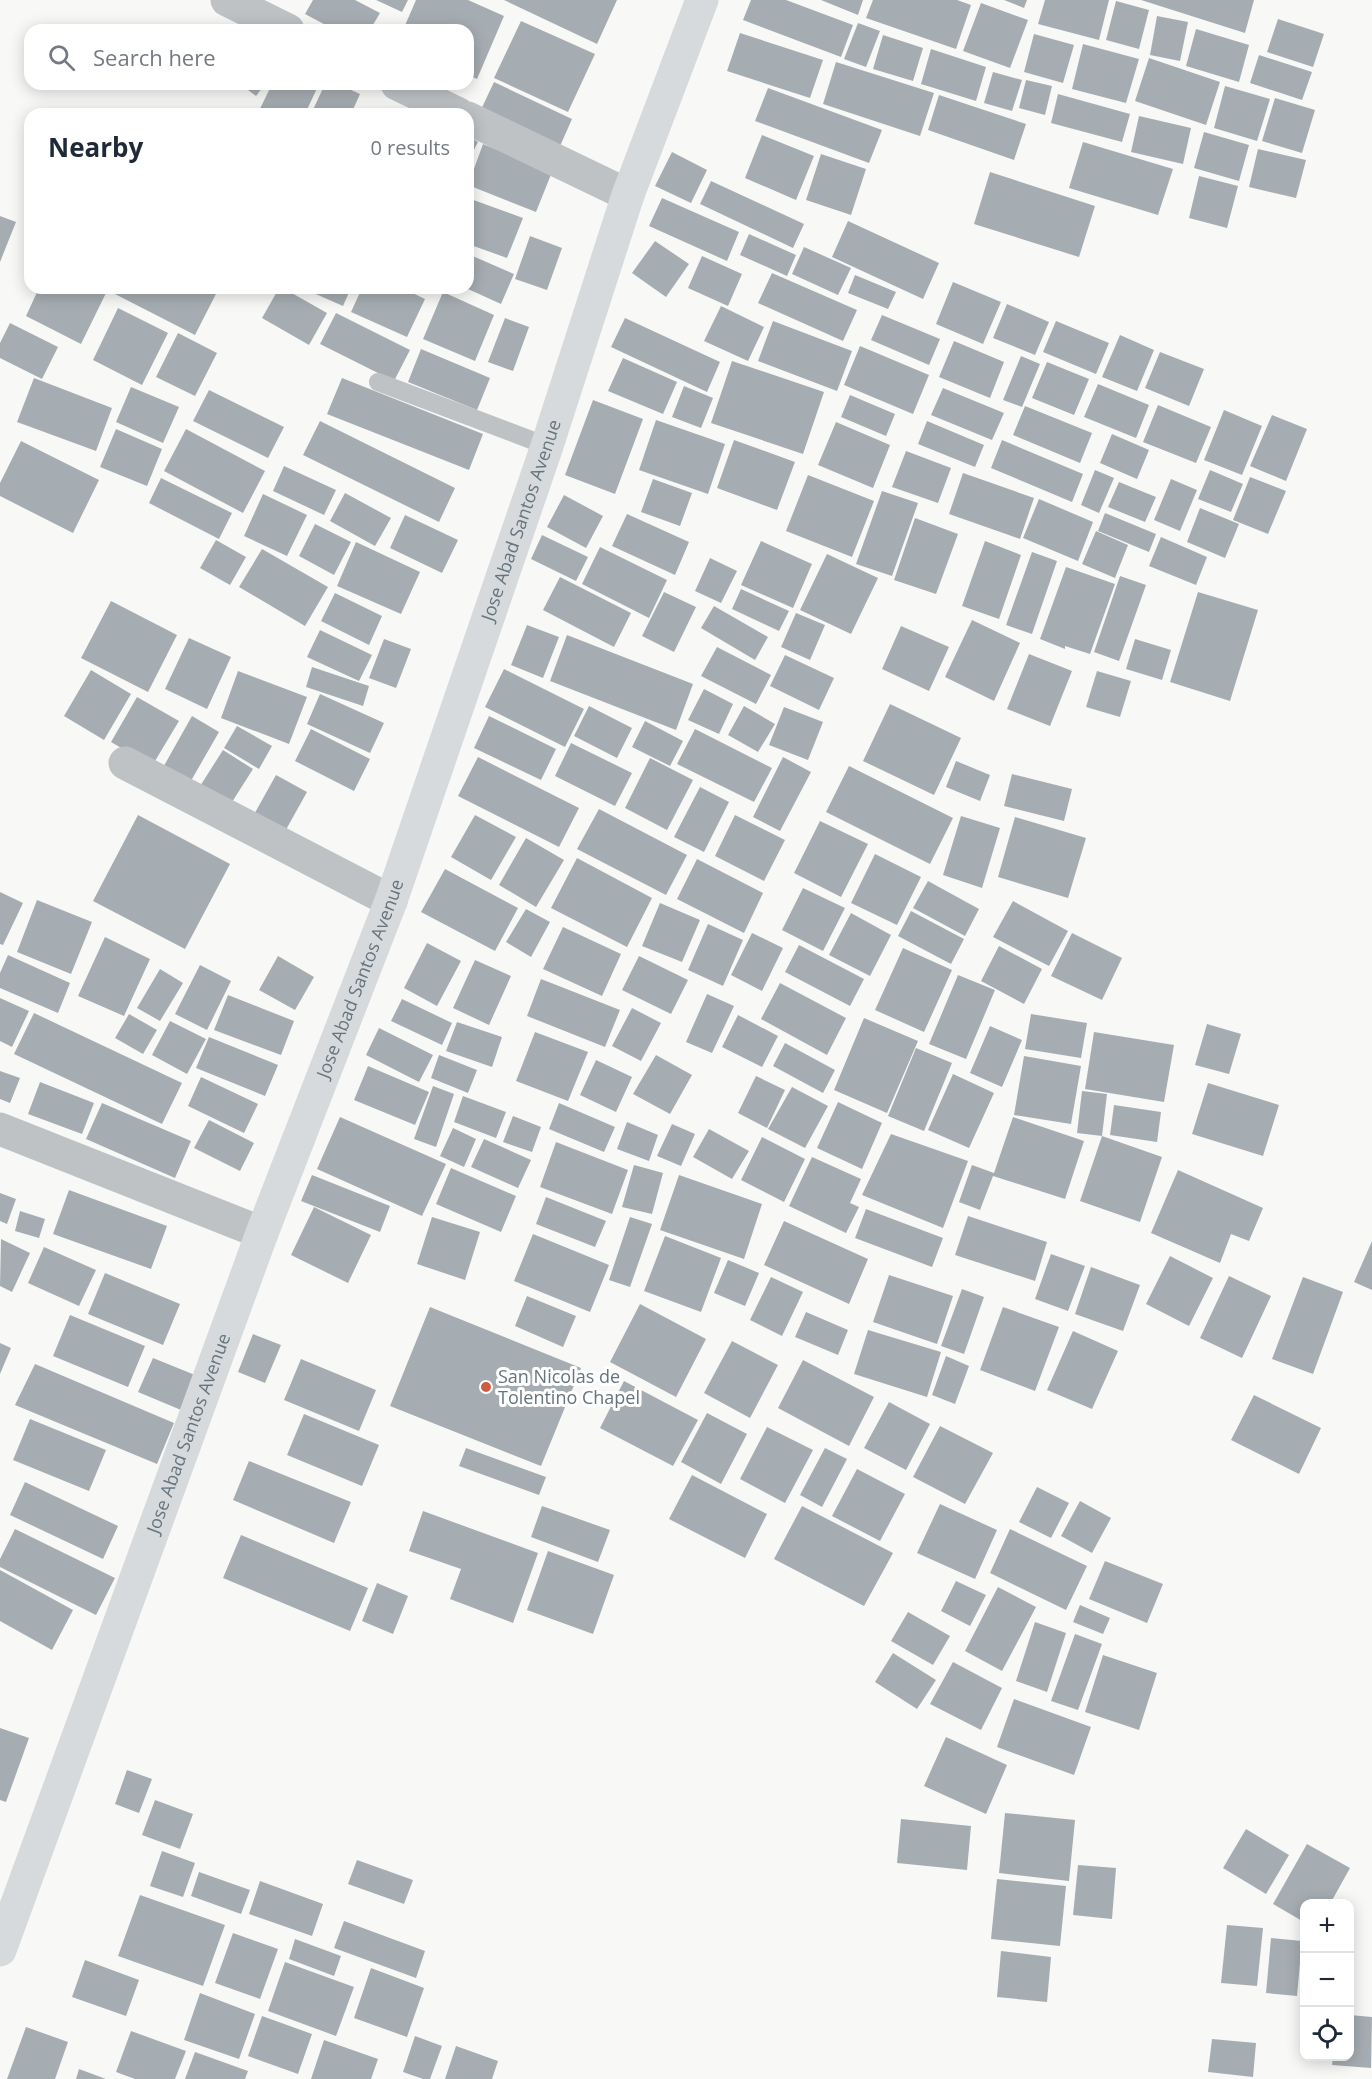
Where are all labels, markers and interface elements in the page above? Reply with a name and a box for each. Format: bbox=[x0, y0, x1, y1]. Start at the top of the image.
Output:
search box bbox=[24, 24, 474, 90]
icon: search bbox=[45, 41, 78, 74]
text: Search here bbox=[93, 42, 216, 72]
text: Nearby bbox=[48, 129, 143, 165]
text: 0 results bbox=[370, 134, 450, 161]
street label: Jose Abad Santos Avenue bbox=[474, 416, 566, 626]
street label: Jose Abad Santos Avenue bbox=[310, 876, 409, 1083]
street label: Jose Abad Santos Avenue bbox=[140, 1330, 235, 1538]
place label: San Nicolas de Tolentino Chapel bbox=[498, 1364, 640, 1409]
marker: San Nicolas de Tolentino Chapel bbox=[479, 1380, 493, 1394]
map controls bbox=[1300, 1899, 1354, 2061]
button: + bbox=[1300, 1899, 1354, 1953]
button: − bbox=[1300, 1953, 1354, 2007]
button: locate bbox=[1300, 2007, 1354, 2061]

